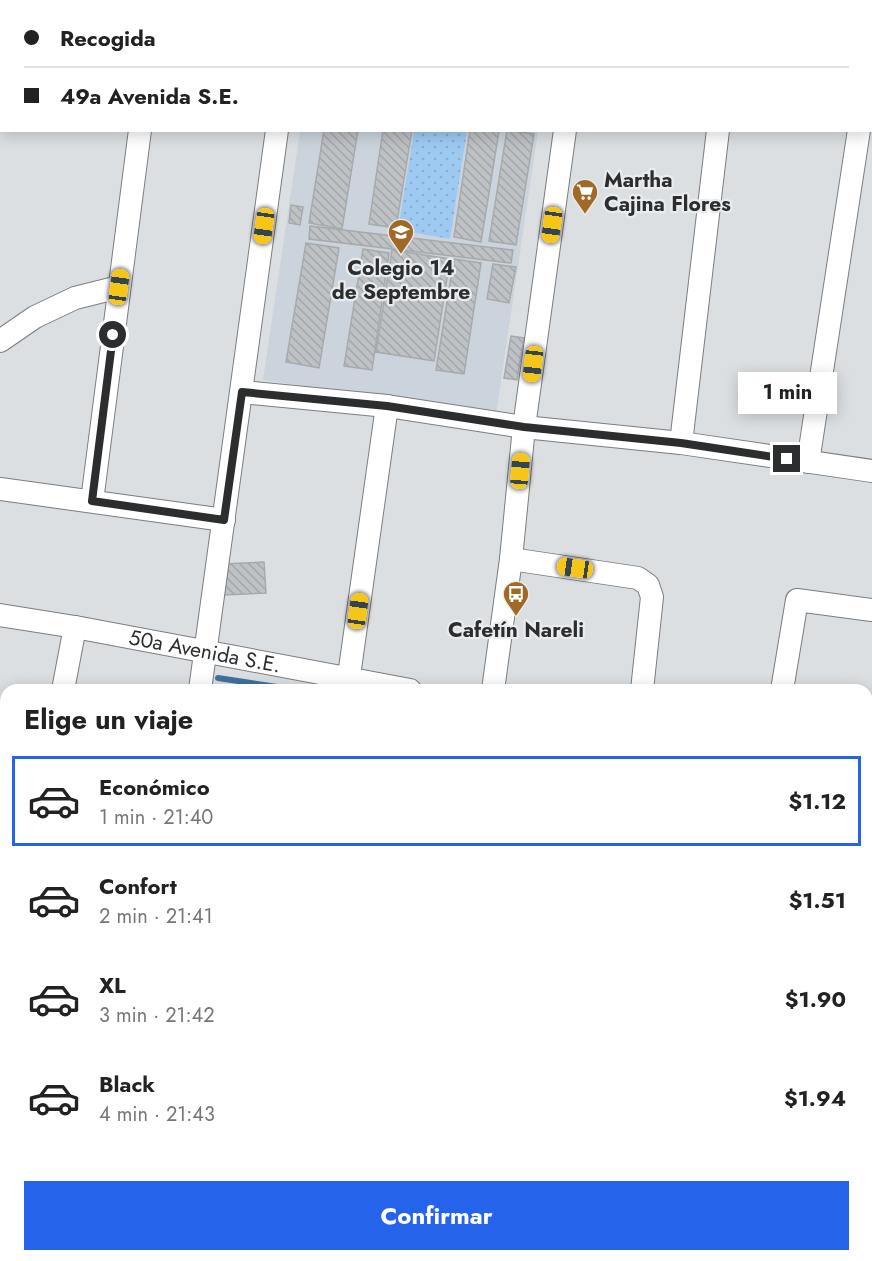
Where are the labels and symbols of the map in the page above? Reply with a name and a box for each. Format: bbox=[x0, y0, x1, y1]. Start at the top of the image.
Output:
place label: Martha Cajina Flores bbox=[604, 165, 731, 219]
supermarket icon: Martha Cajina Flores bbox=[570, 177, 600, 215]
car bbox=[541, 206, 563, 244]
car bbox=[253, 207, 275, 245]
school or university icon: Colegio 14 de Septembre bbox=[386, 217, 416, 255]
place label: Colegio 14 de Septembre bbox=[332, 253, 470, 307]
car bbox=[108, 268, 130, 306]
route start bbox=[99, 321, 126, 348]
car bbox=[522, 345, 544, 383]
callout: 1 min bbox=[738, 372, 836, 414]
route end bbox=[773, 445, 800, 472]
car bbox=[509, 452, 531, 490]
car bbox=[556, 557, 594, 579]
bus stop icon: Cafetín Nareli bbox=[501, 579, 531, 617]
car bbox=[347, 592, 369, 630]
place label: Cafetín Nareli bbox=[448, 615, 584, 645]
street label: 50a Avenida S.E. bbox=[126, 622, 283, 680]

